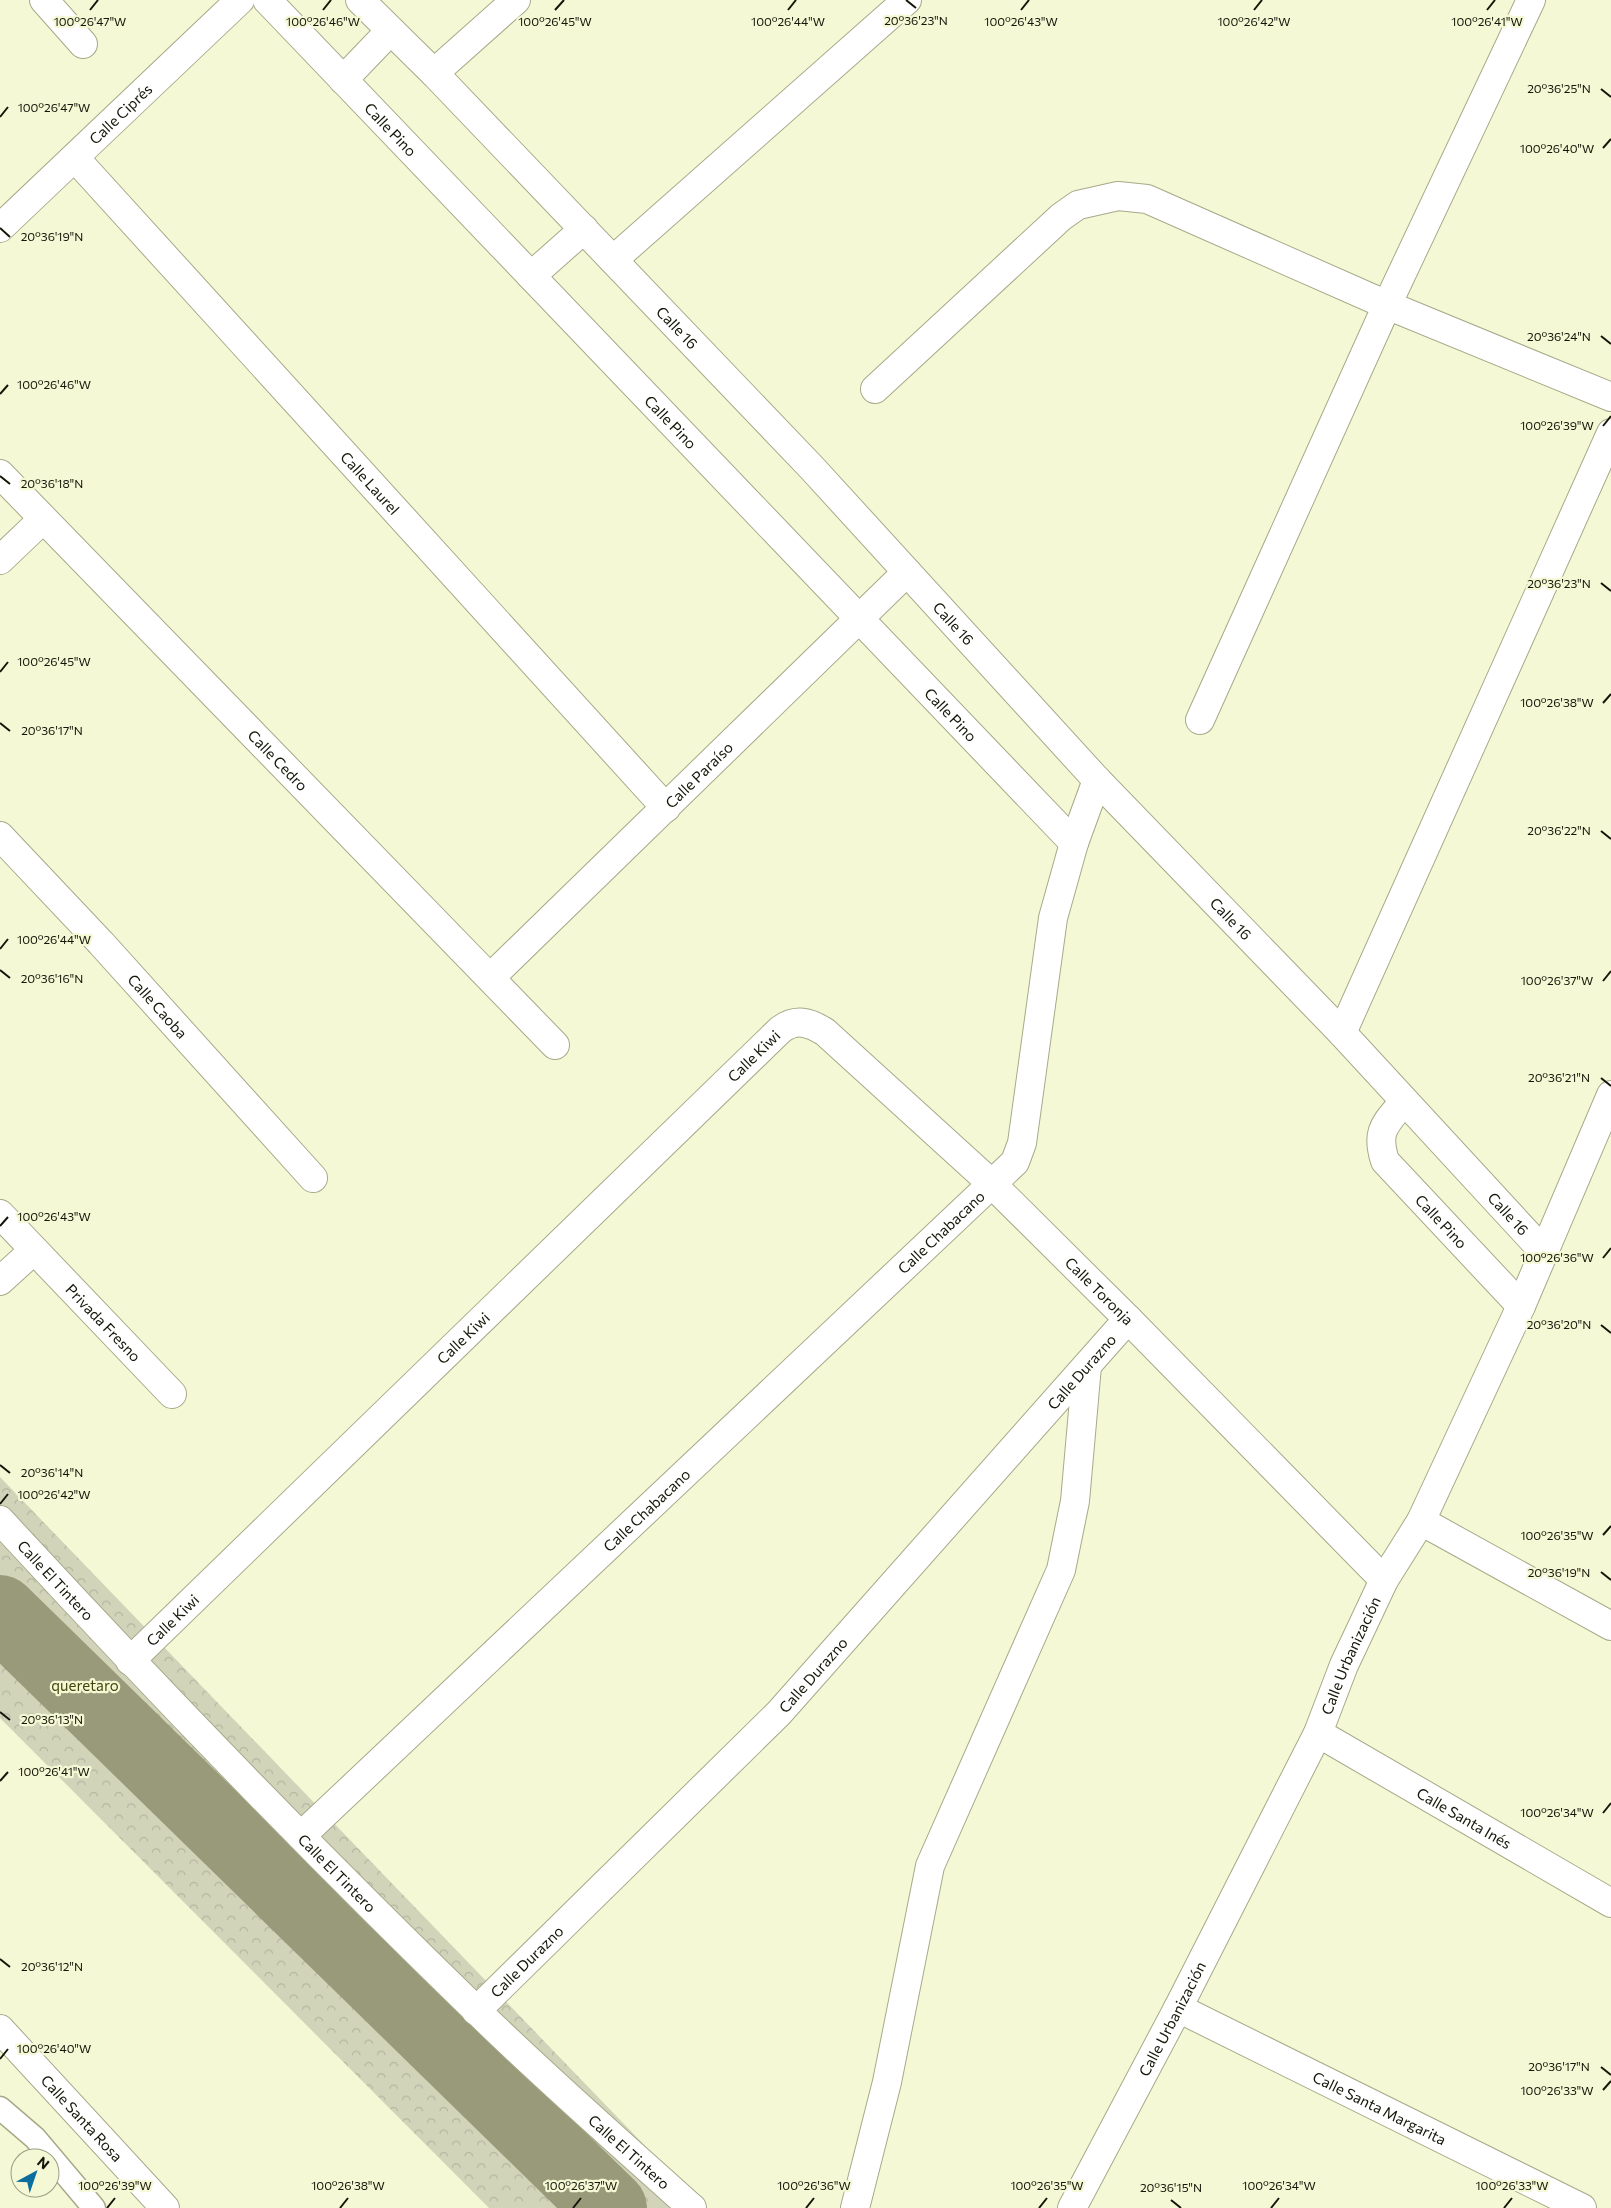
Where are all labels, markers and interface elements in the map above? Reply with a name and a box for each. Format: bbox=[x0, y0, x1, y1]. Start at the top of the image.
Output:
text: 20°36'23"N bbox=[884, 13, 948, 27]
text: 100°26'47"W bbox=[54, 14, 126, 28]
text: 100°26'46"W bbox=[286, 14, 360, 28]
text: 100°26'45"W bbox=[518, 14, 592, 28]
text: 100°26'44"W bbox=[751, 14, 825, 28]
text: 100°26'43"W bbox=[984, 14, 1058, 28]
text: 100°26'42"W bbox=[1217, 14, 1291, 28]
text: 100°26'41"W bbox=[1451, 14, 1523, 28]
street label: Calle Ciprés bbox=[85, 79, 156, 148]
text: 20°36'25"N bbox=[1527, 81, 1591, 95]
street label: Calle Pino bbox=[361, 99, 421, 160]
text: 100°26'47"W bbox=[18, 100, 90, 114]
text: 100°26'40"W bbox=[1520, 141, 1594, 155]
text: 20°36'19"N bbox=[21, 229, 83, 243]
street label: Calle 16 bbox=[653, 302, 702, 352]
text: 20°36'24"N bbox=[1527, 329, 1591, 343]
text: 100°26'46"W bbox=[17, 377, 91, 391]
street label: Calle Pino bbox=[641, 391, 701, 452]
text: 100°26'39"W bbox=[1520, 418, 1594, 432]
street label: Calle Laurel bbox=[337, 448, 404, 518]
text: 20°36'18"N bbox=[21, 476, 83, 490]
text: 20°36'23"N bbox=[1527, 576, 1591, 590]
street label: Calle 16 bbox=[930, 598, 978, 649]
text: 100°26'45"W bbox=[17, 654, 91, 668]
street label: Calle Pino bbox=[921, 684, 981, 745]
text: 100°26'38"W bbox=[1520, 695, 1594, 709]
text: 20°36'17"N bbox=[21, 723, 83, 737]
street label: Calle Cedro bbox=[244, 726, 312, 794]
street label: Calle Paraíso bbox=[661, 738, 736, 812]
text: 20°36'22"N bbox=[1527, 823, 1591, 837]
street label: Calle 16 bbox=[1207, 893, 1256, 943]
text: 100°26'44"W bbox=[17, 932, 91, 946]
street label: Calle Caoba bbox=[124, 970, 191, 1042]
text: 20°36'16"N bbox=[21, 971, 83, 985]
text: 100°26'37"W bbox=[1521, 973, 1593, 987]
street label: Calle Kiwi bbox=[723, 1026, 784, 1085]
text: 20°36'21"N bbox=[1528, 1070, 1590, 1084]
street label: Calle Chabacano bbox=[894, 1187, 988, 1277]
street label: Calle 16 bbox=[1484, 1188, 1533, 1239]
street label: Calle Pino bbox=[1412, 1190, 1471, 1252]
text: 100°26'43"W bbox=[17, 1209, 91, 1223]
text: 100°26'36"W bbox=[1520, 1250, 1594, 1264]
street label: Calle Toronja bbox=[1062, 1253, 1138, 1328]
street label: Privada Fresno bbox=[62, 1280, 145, 1365]
street label: Calle Kiwi bbox=[433, 1308, 493, 1367]
text: 20°36'20"N bbox=[1527, 1317, 1591, 1331]
street label: Calle Durazno bbox=[1043, 1330, 1120, 1413]
text: 20°36'14"N bbox=[21, 1465, 83, 1479]
street label: Calle Chabacano bbox=[599, 1465, 694, 1555]
text: 100°26'42"W bbox=[17, 1487, 91, 1501]
text: 100°26'35"W bbox=[1520, 1528, 1594, 1542]
street label: Calle El Tintero bbox=[14, 1536, 97, 1624]
text: 20°36'19"N bbox=[1528, 1565, 1590, 1579]
street label: Calle Kiwi bbox=[142, 1590, 202, 1649]
street label: Calle Urbanización bbox=[1317, 1594, 1384, 1717]
street label: Calle Durazno bbox=[775, 1633, 851, 1716]
park label: queretaro bbox=[51, 1676, 119, 1694]
text: 20°36'13"N bbox=[21, 1712, 83, 1726]
text: 100°26'41"W bbox=[18, 1764, 90, 1778]
street label: Calle Santa Inés bbox=[1414, 1783, 1515, 1852]
text: 100°26'34"W bbox=[1520, 1805, 1594, 1819]
street label: Calle El Tintero bbox=[295, 1830, 380, 1916]
street label: Calle Durazno bbox=[487, 1922, 567, 2001]
street label: Calle Urbanización bbox=[1135, 1958, 1209, 2079]
text: 20°36'12"N bbox=[21, 1959, 83, 1973]
text: 100°26'40"W bbox=[17, 2041, 91, 2055]
text: 20°36'17"N bbox=[1528, 2059, 1590, 2073]
street label: Calle Santa Margarita bbox=[1310, 2067, 1449, 2148]
street label: Calle Santa Rosa bbox=[38, 2071, 127, 2165]
text: 100°26'33"W bbox=[1520, 2083, 1594, 2097]
street label: Calle El Tintero bbox=[585, 2111, 674, 2193]
north arrow bbox=[10, 2148, 60, 2198]
text: N bbox=[34, 2153, 53, 2173]
text: 100°26'39"W bbox=[78, 2178, 152, 2192]
text: 100°26'38"W bbox=[311, 2178, 385, 2192]
text: 100°26'37"W bbox=[545, 2178, 617, 2192]
text: 100°26'36"W bbox=[777, 2178, 851, 2192]
text: 100°26'35"W bbox=[1010, 2178, 1084, 2192]
text: 100°26'34"W bbox=[1242, 2178, 1316, 2192]
text: 100°26'33"W bbox=[1475, 2178, 1549, 2192]
text: 20°36'15"N bbox=[1140, 2180, 1202, 2194]

